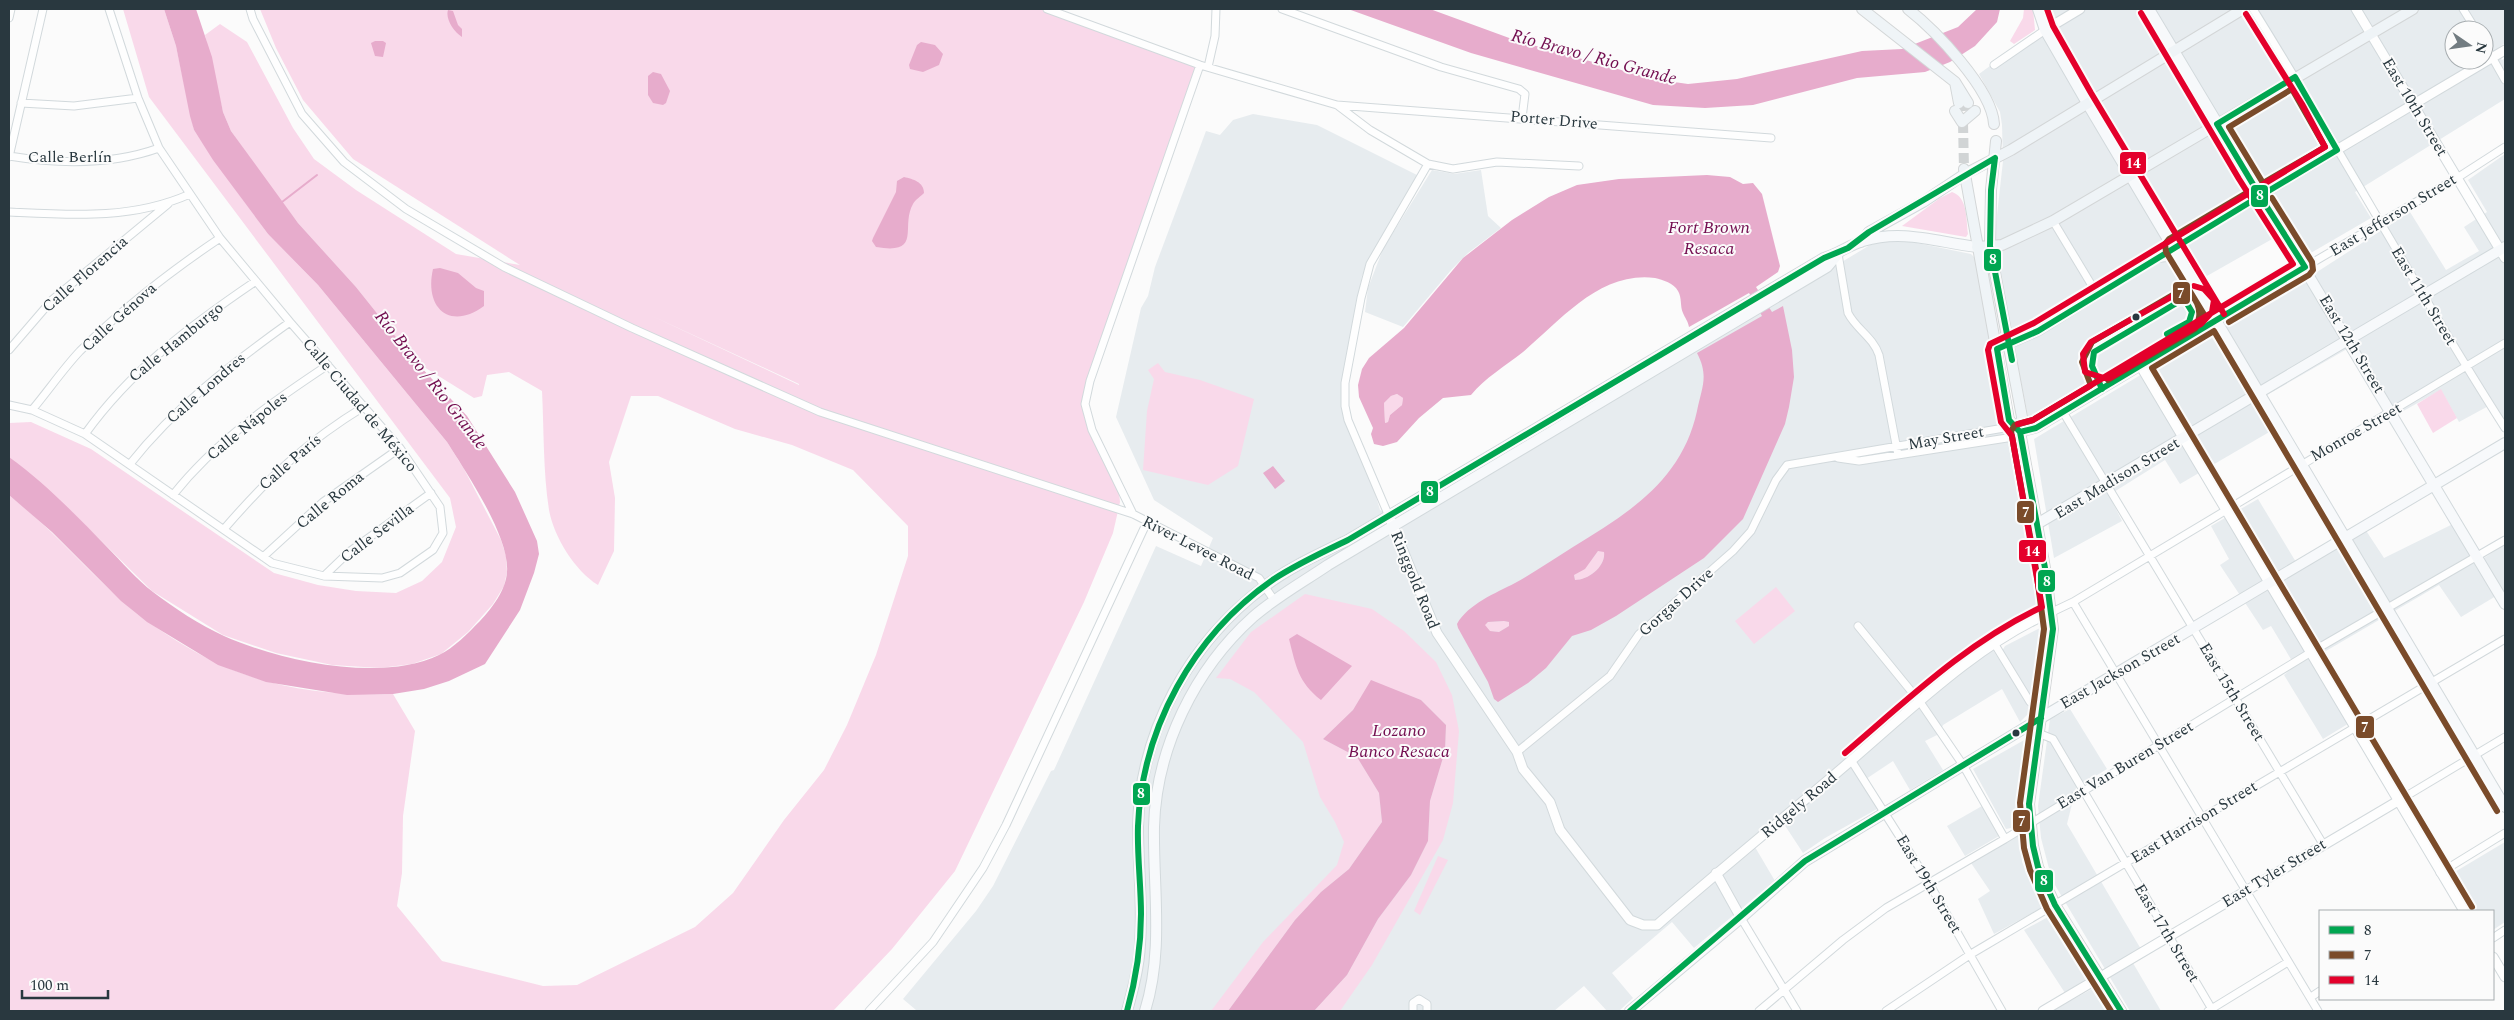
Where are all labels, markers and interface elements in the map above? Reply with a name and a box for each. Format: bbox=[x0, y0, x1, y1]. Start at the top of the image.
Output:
north arrow bbox=[2444, 20, 2494, 70]
water label: Río Bravo / Rio Grande bbox=[1508, 22, 1680, 92]
text: N bbox=[2470, 40, 2493, 56]
street label: East 10th Street bbox=[2376, 53, 2454, 161]
street label: Porter Drive bbox=[1509, 104, 1599, 136]
street label: Calle Berlín bbox=[28, 145, 112, 169]
line badge: 14 bbox=[2119, 151, 2147, 175]
text: 14 bbox=[2125, 153, 2141, 174]
street label: East Jefferson Street bbox=[2325, 167, 2461, 262]
line badge: 8 bbox=[2250, 184, 2269, 208]
text: 8 bbox=[2256, 185, 2264, 206]
water label: Fort Brown Resaca bbox=[1668, 214, 1751, 262]
street label: Calle Florencia bbox=[37, 230, 133, 318]
street label: East 11th Street bbox=[2385, 242, 2463, 350]
line badge: 8 bbox=[1983, 248, 2002, 272]
text: 8 bbox=[1989, 249, 1997, 270]
street label: Calle Génova bbox=[76, 277, 162, 357]
line badge: 7 bbox=[2172, 281, 2191, 305]
text: 7 bbox=[2177, 283, 2185, 304]
street label: East 12th Street bbox=[2313, 290, 2391, 398]
street label: Calle Hamburgo bbox=[123, 296, 229, 388]
water label: Río Bravo / Rio Grande bbox=[368, 305, 494, 456]
unlabelled marker bbox=[2131, 312, 2141, 322]
street label: Calle Ciudad de México bbox=[297, 333, 423, 477]
street label: Calle Londres bbox=[161, 347, 251, 429]
street label: Calle Nápoles bbox=[201, 386, 293, 466]
street label: Monroe Street bbox=[2306, 396, 2406, 468]
street label: May Street bbox=[1906, 419, 1986, 456]
street label: Calle París bbox=[253, 428, 327, 496]
street label: East Madison Street bbox=[2050, 431, 2185, 525]
street label: Calle Roma bbox=[291, 465, 369, 535]
line badge: 8 bbox=[1420, 480, 1439, 504]
text: 8 bbox=[1426, 481, 1434, 502]
street label: Calle Sevilla bbox=[335, 497, 419, 569]
line badge: 7 bbox=[2016, 500, 2035, 524]
text: 7 bbox=[2022, 502, 2030, 523]
street label: River Levee Road bbox=[1138, 510, 1258, 587]
street label: Ringgold Road bbox=[1384, 527, 1446, 633]
line badge: 14 bbox=[2018, 539, 2047, 563]
text: 14 bbox=[2024, 541, 2040, 562]
street label: Gorgas Drive bbox=[1633, 562, 1719, 642]
line badge: 8 bbox=[2037, 569, 2056, 593]
text: 8 bbox=[2043, 571, 2051, 592]
street label: East Jackson Street bbox=[2055, 627, 2185, 715]
street label: East 15th Street bbox=[2193, 638, 2271, 746]
street label: East Van Buren Street bbox=[2052, 714, 2198, 815]
line badge: 7 bbox=[2355, 715, 2375, 739]
water label: Lozano Banco Resaca bbox=[1348, 717, 1450, 765]
text: 7 bbox=[2361, 717, 2369, 738]
unlabelled marker bbox=[2011, 728, 2021, 738]
street label: Ridgely Road bbox=[1756, 766, 1842, 844]
street label: East Harrison Street bbox=[2126, 774, 2262, 869]
line badge: 8 bbox=[1132, 782, 1151, 806]
text: 8 bbox=[1137, 783, 1145, 804]
line badge: 7 bbox=[2012, 809, 2031, 833]
text: 7 bbox=[2018, 811, 2026, 832]
street label: East 19th Street bbox=[1890, 830, 1968, 938]
street label: East Tyler Street bbox=[2217, 832, 2331, 914]
line badge: 8 bbox=[2034, 869, 2054, 893]
text: 8 bbox=[2040, 870, 2048, 891]
street label: East 17th Street bbox=[2128, 879, 2206, 987]
legend bbox=[2319, 910, 2494, 1000]
text: 8 bbox=[2364, 919, 2372, 942]
text: 7 bbox=[2364, 944, 2372, 967]
scale bar bbox=[22, 968, 109, 1000]
text: 14 bbox=[2364, 969, 2380, 992]
text: 100 m bbox=[30, 974, 69, 997]

